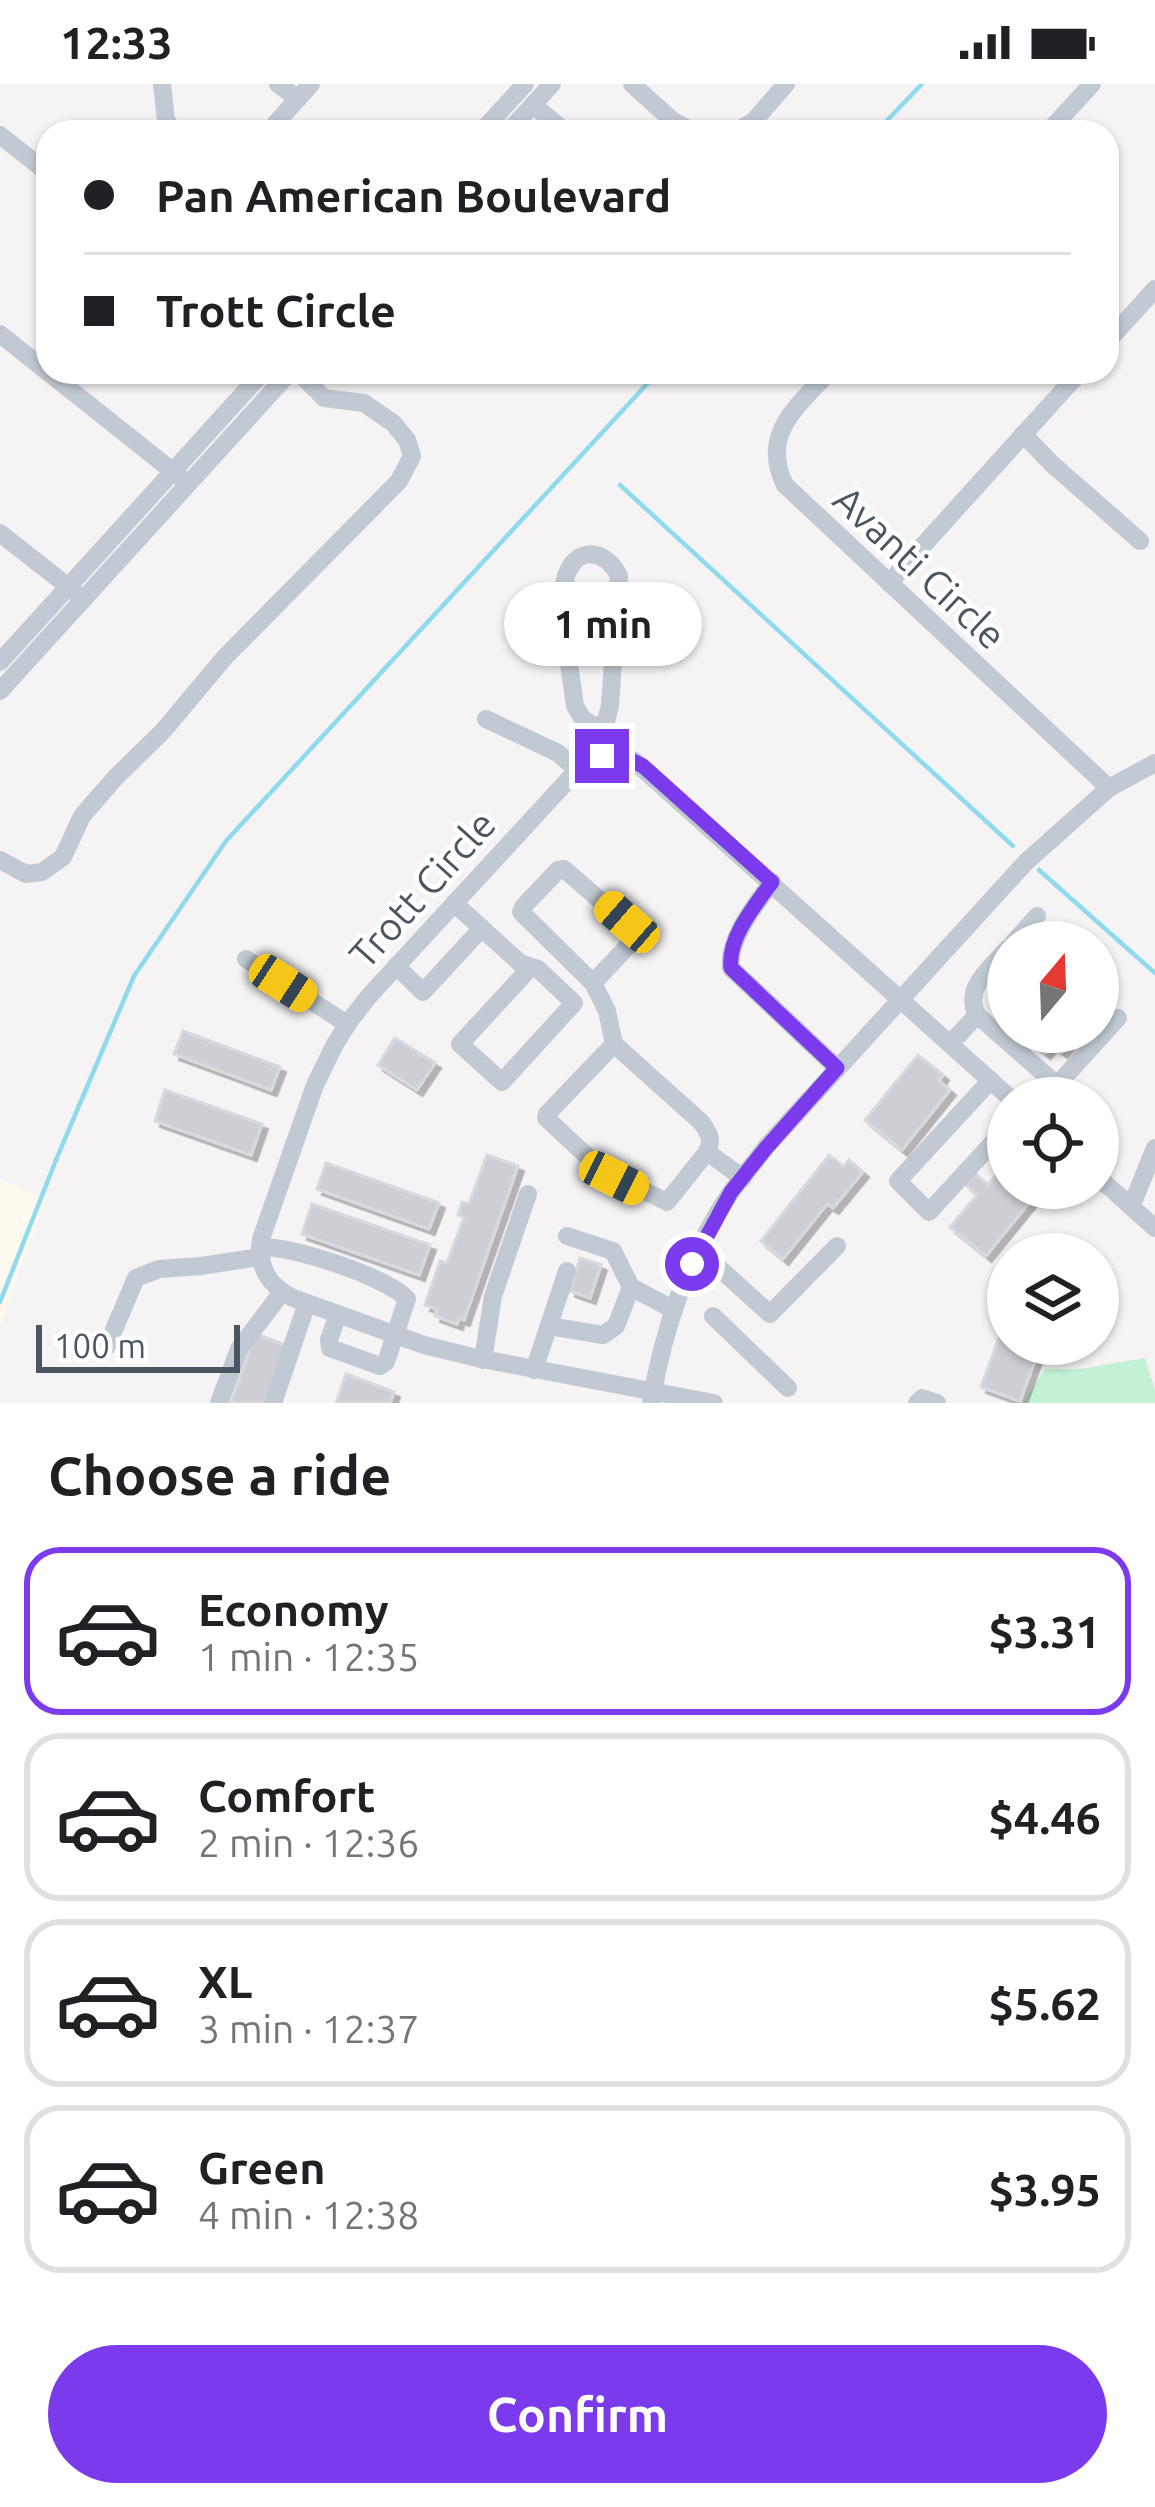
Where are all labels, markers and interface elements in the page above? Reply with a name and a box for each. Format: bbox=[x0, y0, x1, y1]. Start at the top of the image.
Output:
text: 12:33 bbox=[60, 17, 173, 68]
text: Pan American Boulevard bbox=[156, 170, 671, 221]
text: Trott Circle bbox=[156, 285, 396, 336]
street label: Avanti Circle bbox=[826, 477, 1014, 657]
callout: 1 min bbox=[503, 582, 701, 666]
text: 1 min bbox=[554, 602, 652, 645]
route end bbox=[575, 729, 629, 783]
street label: Trott Circle bbox=[341, 802, 503, 976]
car bbox=[588, 885, 666, 959]
north arrow bbox=[987, 921, 1119, 1053]
map controls bbox=[987, 921, 1119, 1365]
car bbox=[243, 948, 323, 1018]
button: locate bbox=[987, 1077, 1119, 1209]
car bbox=[574, 1146, 654, 1210]
button: layers bbox=[987, 1233, 1119, 1365]
route start bbox=[665, 1237, 719, 1291]
scale bar bbox=[36, 1319, 240, 1372]
text: 100 m bbox=[54, 1327, 146, 1364]
text: Choose a ride bbox=[48, 1445, 391, 1505]
icon: car bbox=[54, 1577, 162, 1685]
text: Economy bbox=[198, 1584, 389, 1635]
text: $3.31 bbox=[988, 1606, 1101, 1657]
text: 1 min · 12:35 bbox=[198, 1635, 419, 1678]
icon: car bbox=[54, 1763, 162, 1871]
text: Comfort bbox=[198, 1770, 375, 1821]
text: $4.46 bbox=[988, 1792, 1101, 1843]
text: 2 min · 12:36 bbox=[198, 1821, 419, 1864]
icon: car bbox=[54, 1949, 162, 2057]
text: XL bbox=[198, 1956, 252, 2007]
text: $5.62 bbox=[988, 1978, 1101, 2029]
text: 3 min · 12:37 bbox=[198, 2007, 419, 2050]
icon: car bbox=[54, 2135, 162, 2243]
text: Green bbox=[198, 2142, 325, 2193]
text: $3.95 bbox=[988, 2164, 1101, 2215]
text: 4 min · 12:38 bbox=[198, 2193, 419, 2236]
button: Confirm bbox=[48, 2345, 1107, 2483]

